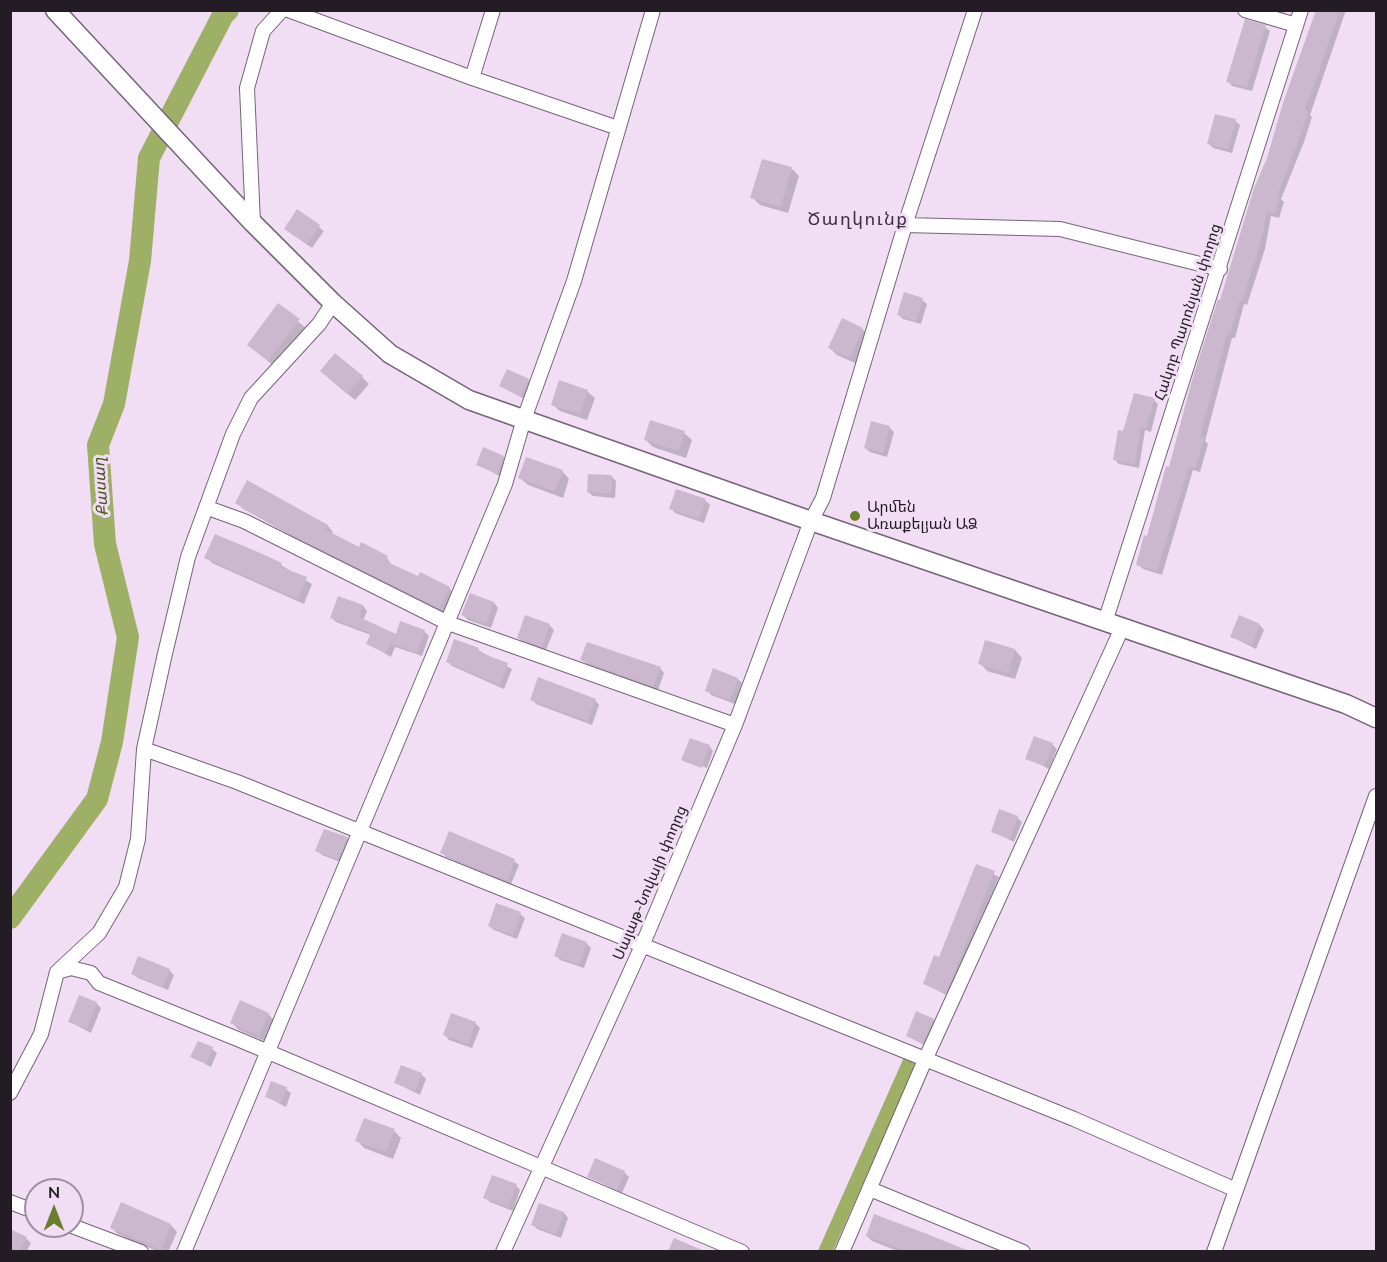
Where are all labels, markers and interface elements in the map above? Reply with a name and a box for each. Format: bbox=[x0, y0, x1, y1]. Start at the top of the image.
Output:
district label: Ծաղկունք bbox=[808, 209, 908, 231]
street label: Հակոբ Պարոնյան փողոց bbox=[1151, 221, 1225, 403]
water label: Քասաղ bbox=[89, 457, 113, 517]
place label: Արմեն Առաքելյան ԱՁ bbox=[867, 498, 978, 533]
marker: Արմեն Առաքելյան ԱՁ bbox=[848, 509, 862, 523]
street label: Սայաթ-Նովայի փողոց bbox=[609, 803, 691, 963]
north arrow bbox=[24, 1178, 84, 1238]
text: N bbox=[48, 1182, 60, 1202]

